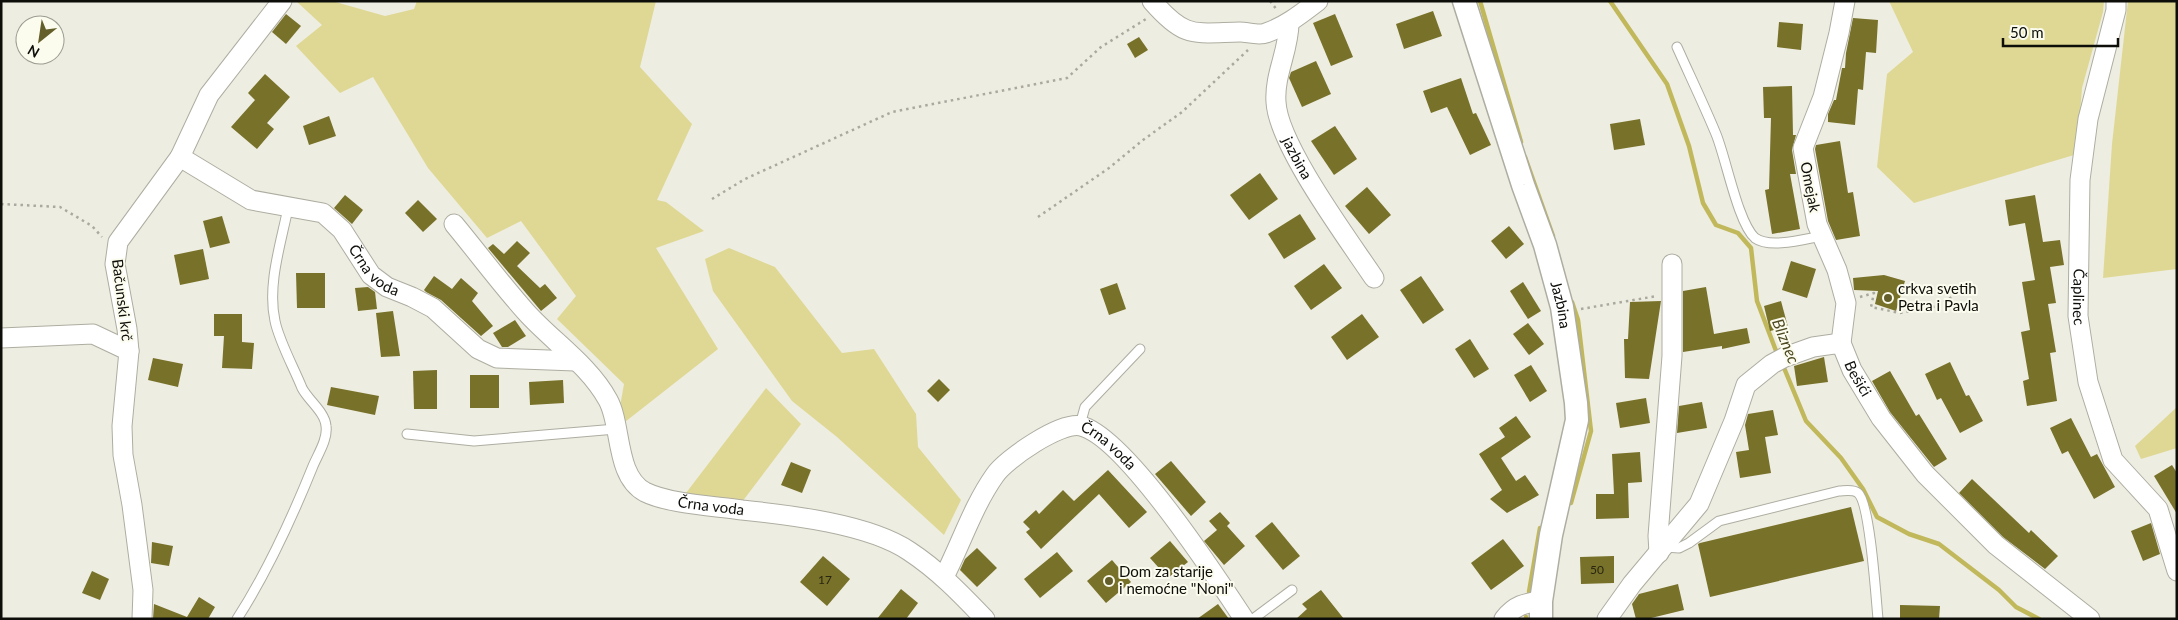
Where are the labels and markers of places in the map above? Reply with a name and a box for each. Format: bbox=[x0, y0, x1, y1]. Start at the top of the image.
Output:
place label: crkva svetih Petra i Pavla bbox=[1898, 279, 1979, 314]
marker: crkva svetih Petra i Pavla bbox=[1882, 292, 1894, 304]
place label: Dom za starije i nemoćne "Noni" bbox=[1119, 562, 1234, 597]
marker: Dom za starije i nemoćne "Noni" bbox=[1103, 575, 1115, 587]

